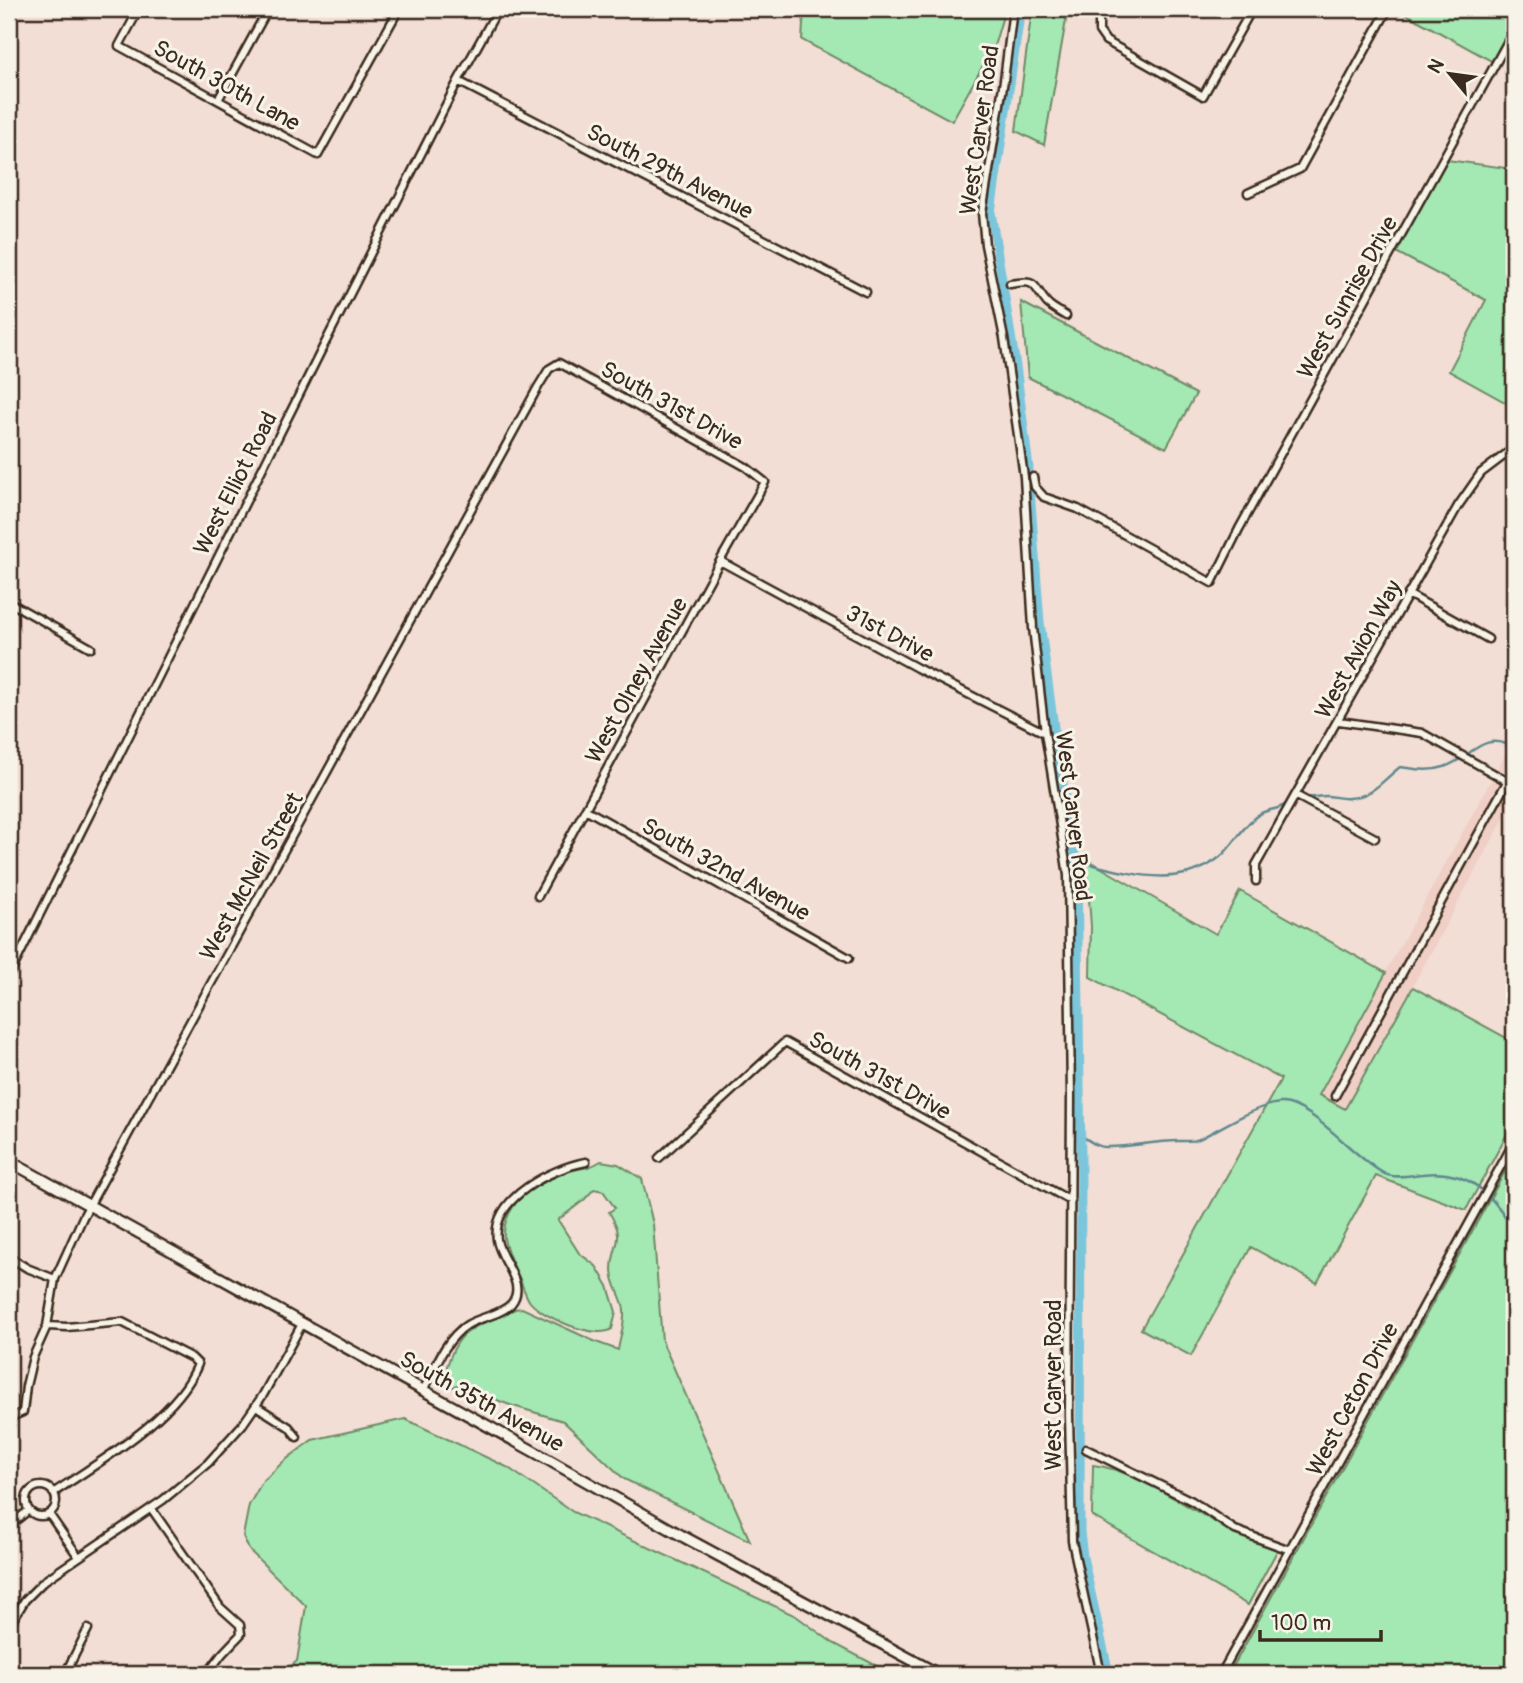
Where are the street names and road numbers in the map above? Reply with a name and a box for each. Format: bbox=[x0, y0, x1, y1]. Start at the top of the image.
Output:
street label: South 30th Lane bbox=[148, 33, 306, 138]
street label: West Carver Road bbox=[953, 43, 1006, 217]
street label: South 29th Avenue bbox=[582, 117, 758, 226]
street label: West Sunrise Drive bbox=[1291, 210, 1404, 384]
street label: South 31st Drive bbox=[596, 354, 748, 457]
street label: West Elliot Road bbox=[187, 407, 284, 560]
street label: West Avion Way bbox=[1308, 575, 1408, 724]
street label: West Olney Avenue bbox=[579, 592, 694, 768]
street label: 31st Drive bbox=[841, 598, 939, 669]
street label: West Carver Road bbox=[1049, 729, 1098, 903]
street label: West McNeil Street bbox=[193, 787, 310, 965]
street label: South 32nd Avenue bbox=[636, 811, 816, 928]
street label: South 31st Drive bbox=[804, 1024, 956, 1127]
street label: West Carver Road bbox=[1039, 1299, 1068, 1471]
street label: West Ceton Drive bbox=[1300, 1317, 1405, 1481]
street label: South 35th Avenue bbox=[395, 1344, 570, 1459]

